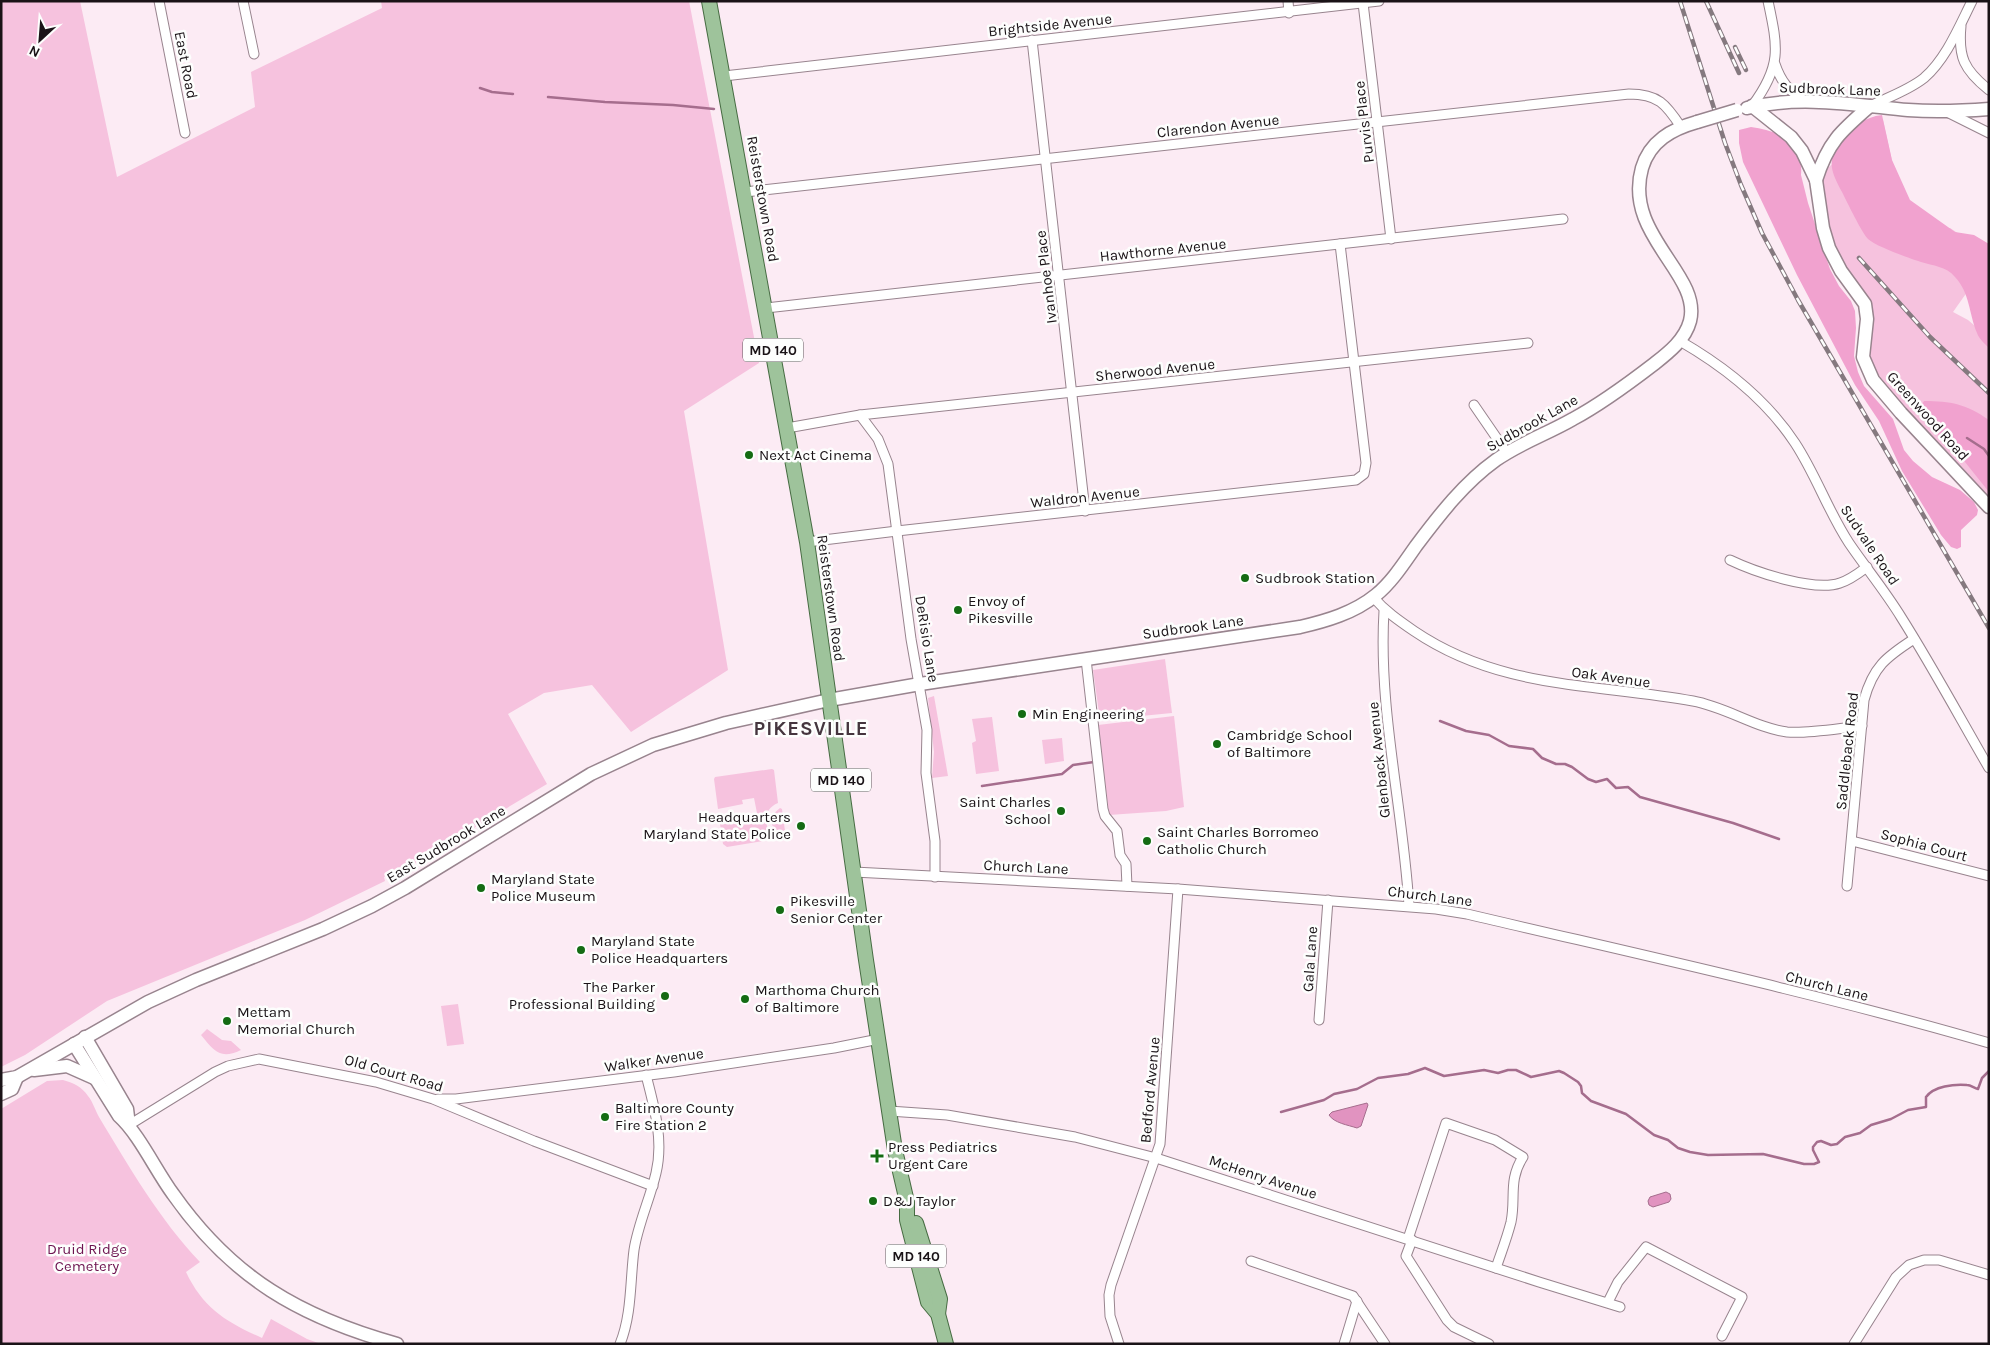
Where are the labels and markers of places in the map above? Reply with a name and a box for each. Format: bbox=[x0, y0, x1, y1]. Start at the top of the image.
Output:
place label: Next Act Cinema bbox=[759, 446, 872, 464]
marker: Next Act Cinema bbox=[743, 449, 755, 461]
place label: Sudbrook Station bbox=[1255, 569, 1375, 587]
marker: Sudbrook Station bbox=[1239, 572, 1251, 584]
place label: Envoy of Pikesville bbox=[968, 592, 1033, 627]
marker: Envoy of Pikesville bbox=[952, 604, 964, 616]
place label: Min Engineering bbox=[1032, 705, 1145, 723]
marker: Min Engineering bbox=[1016, 708, 1028, 720]
place label: Cambridge School of Baltimore bbox=[1227, 726, 1352, 761]
marker: Cambridge School of Baltimore bbox=[1211, 738, 1223, 750]
place label: Saint Charles School bbox=[959, 793, 1051, 828]
marker: Saint Charles School bbox=[1055, 805, 1067, 817]
place label: Headquarters Maryland State Police bbox=[643, 808, 791, 843]
marker: Headquarters Maryland State Police bbox=[795, 820, 807, 832]
place label: Saint Charles Borromeo Catholic Church bbox=[1157, 823, 1319, 858]
marker: Saint Charles Borromeo Catholic Church bbox=[1141, 835, 1153, 847]
place label: Maryland State Police Museum bbox=[491, 870, 596, 905]
marker: Maryland State Police Museum bbox=[475, 882, 487, 894]
place label: Pikesville Senior Center bbox=[790, 892, 883, 927]
marker: Pikesville Senior Center bbox=[774, 904, 786, 916]
place label: Maryland State Police Headquarters bbox=[591, 932, 728, 967]
marker: Maryland State Police Headquarters bbox=[575, 944, 587, 956]
place label: The Parker Professional Building bbox=[509, 978, 656, 1013]
place label: Marthoma Church of Baltimore bbox=[755, 981, 880, 1016]
marker: The Parker Professional Building bbox=[659, 990, 671, 1002]
marker: Marthoma Church of Baltimore bbox=[739, 993, 751, 1005]
place label: Mettam Memorial Church bbox=[237, 1003, 355, 1038]
marker: Mettam Memorial Church bbox=[221, 1015, 233, 1027]
place label: Baltimore County Fire Station 2 bbox=[615, 1099, 734, 1134]
marker: Baltimore County Fire Station 2 bbox=[599, 1111, 611, 1123]
place label: Press Pediatrics Urgent Care bbox=[888, 1138, 998, 1173]
marker: Press Pediatrics Urgent Care bbox=[870, 1149, 884, 1163]
place label: D&J Taylor bbox=[883, 1192, 956, 1210]
marker: D&J Taylor bbox=[867, 1195, 879, 1207]

